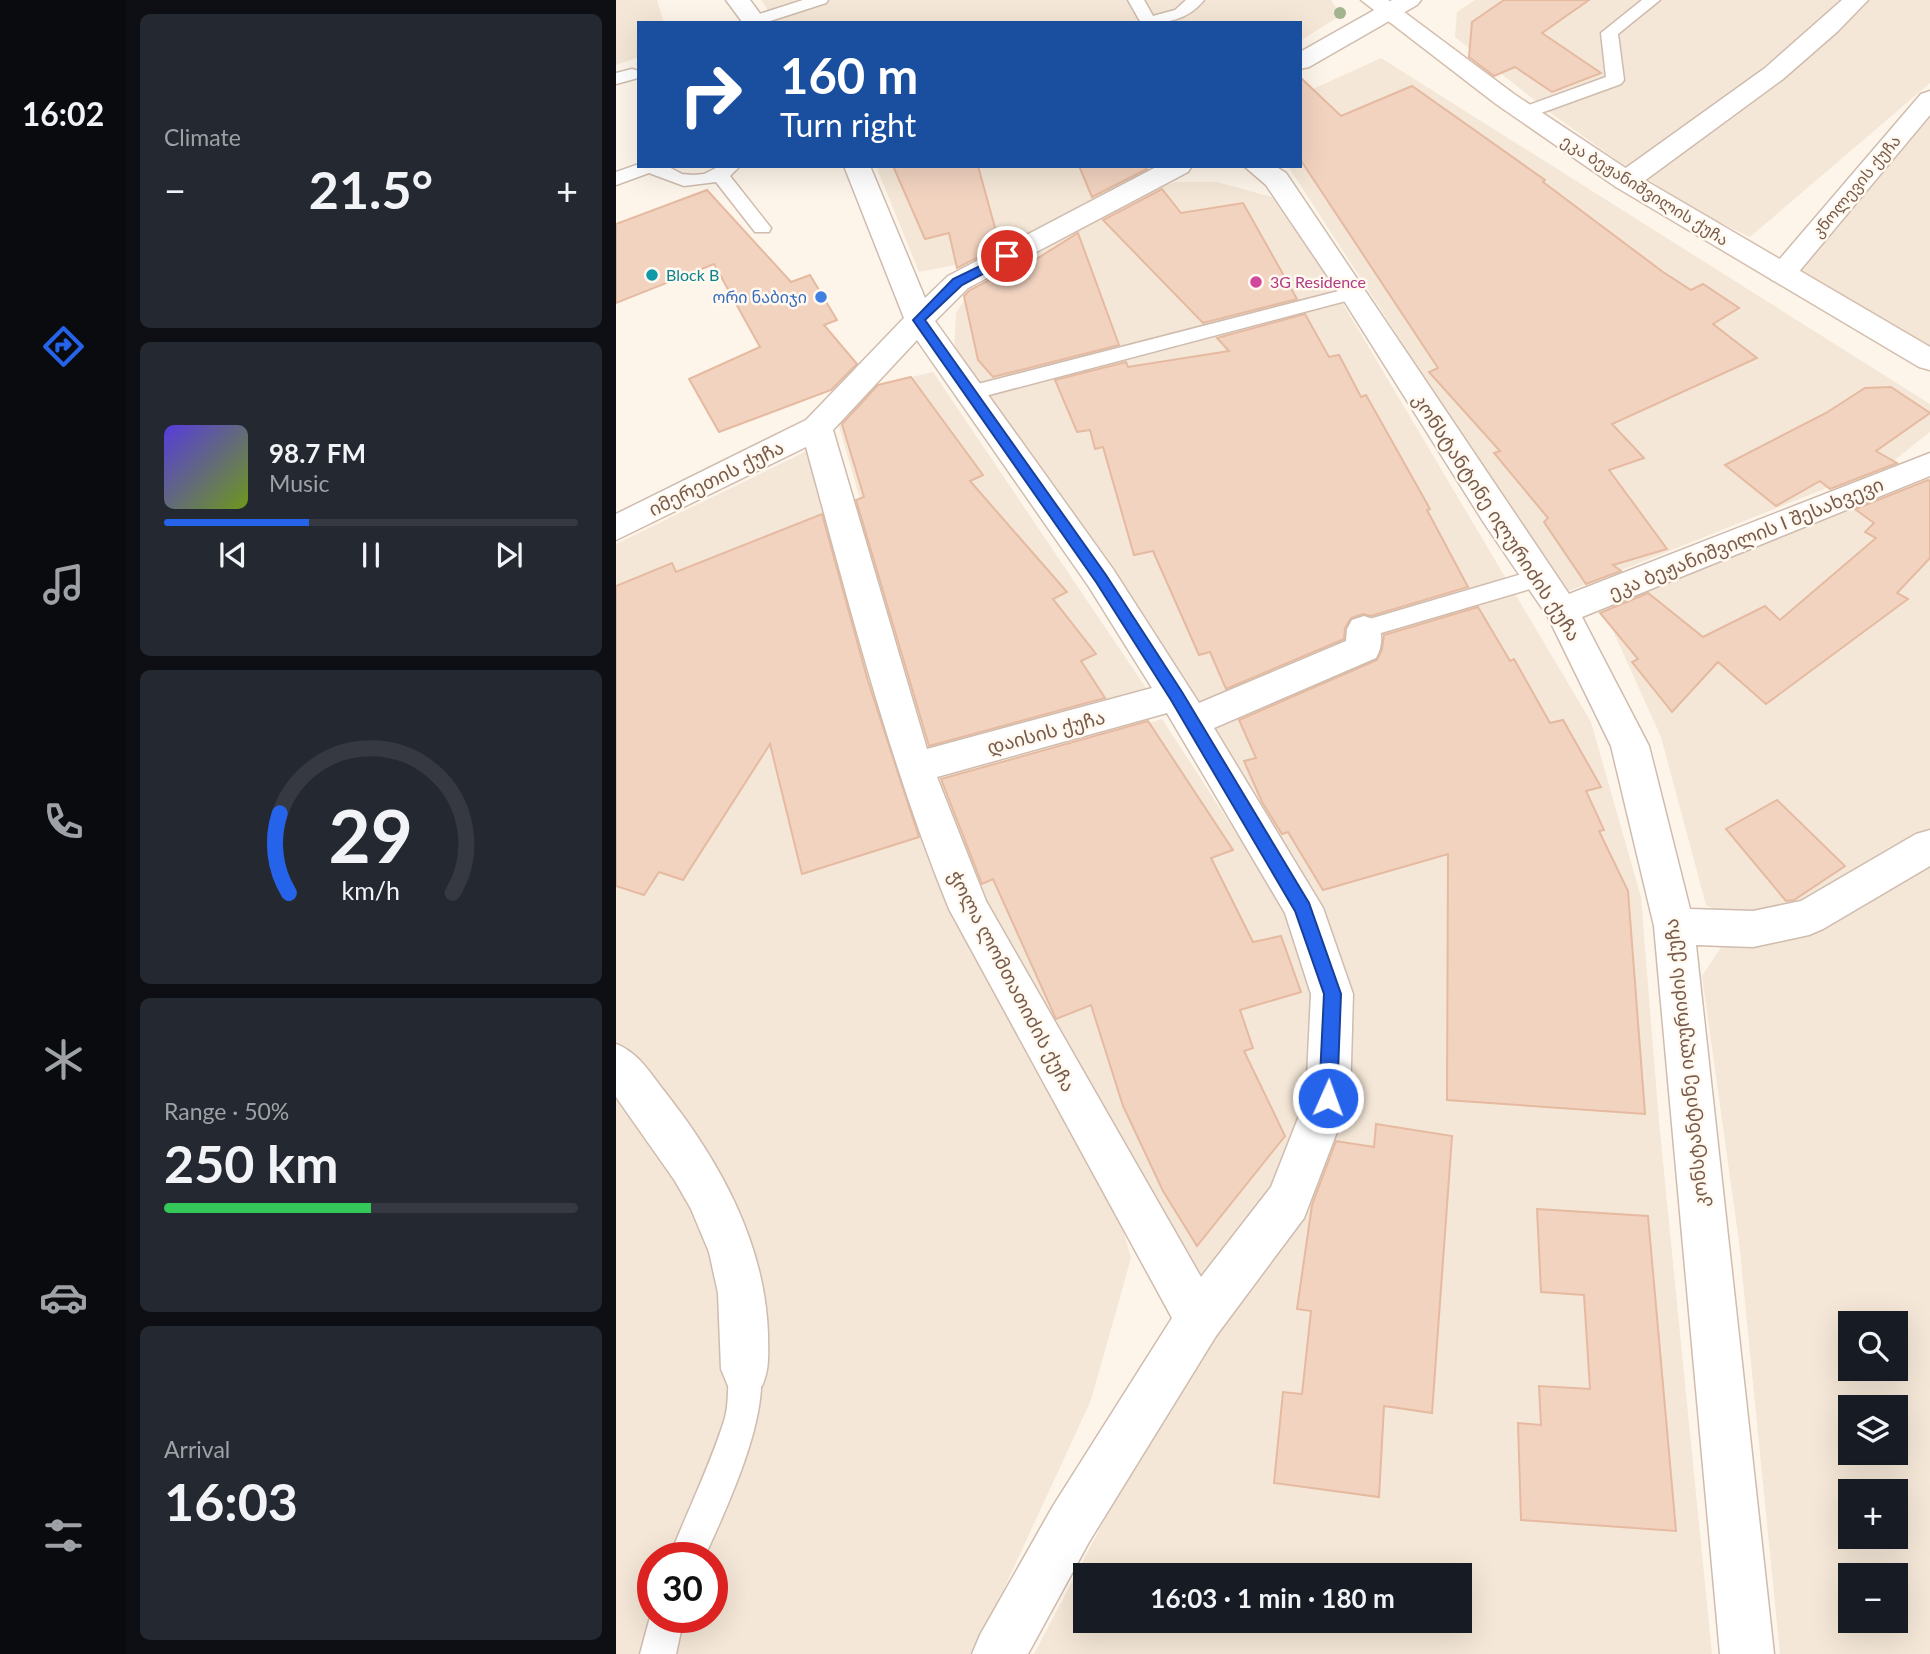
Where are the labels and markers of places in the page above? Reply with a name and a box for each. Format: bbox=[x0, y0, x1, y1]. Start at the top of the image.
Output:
pin bbox=[977, 226, 1037, 286]
place label: Block B bbox=[666, 265, 719, 284]
marker: Block B bbox=[644, 267, 660, 283]
place label: 3G Residence bbox=[1270, 272, 1366, 291]
marker: 3G Residence bbox=[1248, 274, 1264, 290]
place label: ორი ნაბიჯი bbox=[713, 287, 807, 307]
marker: ორი ნაბიჯი bbox=[813, 289, 829, 305]

